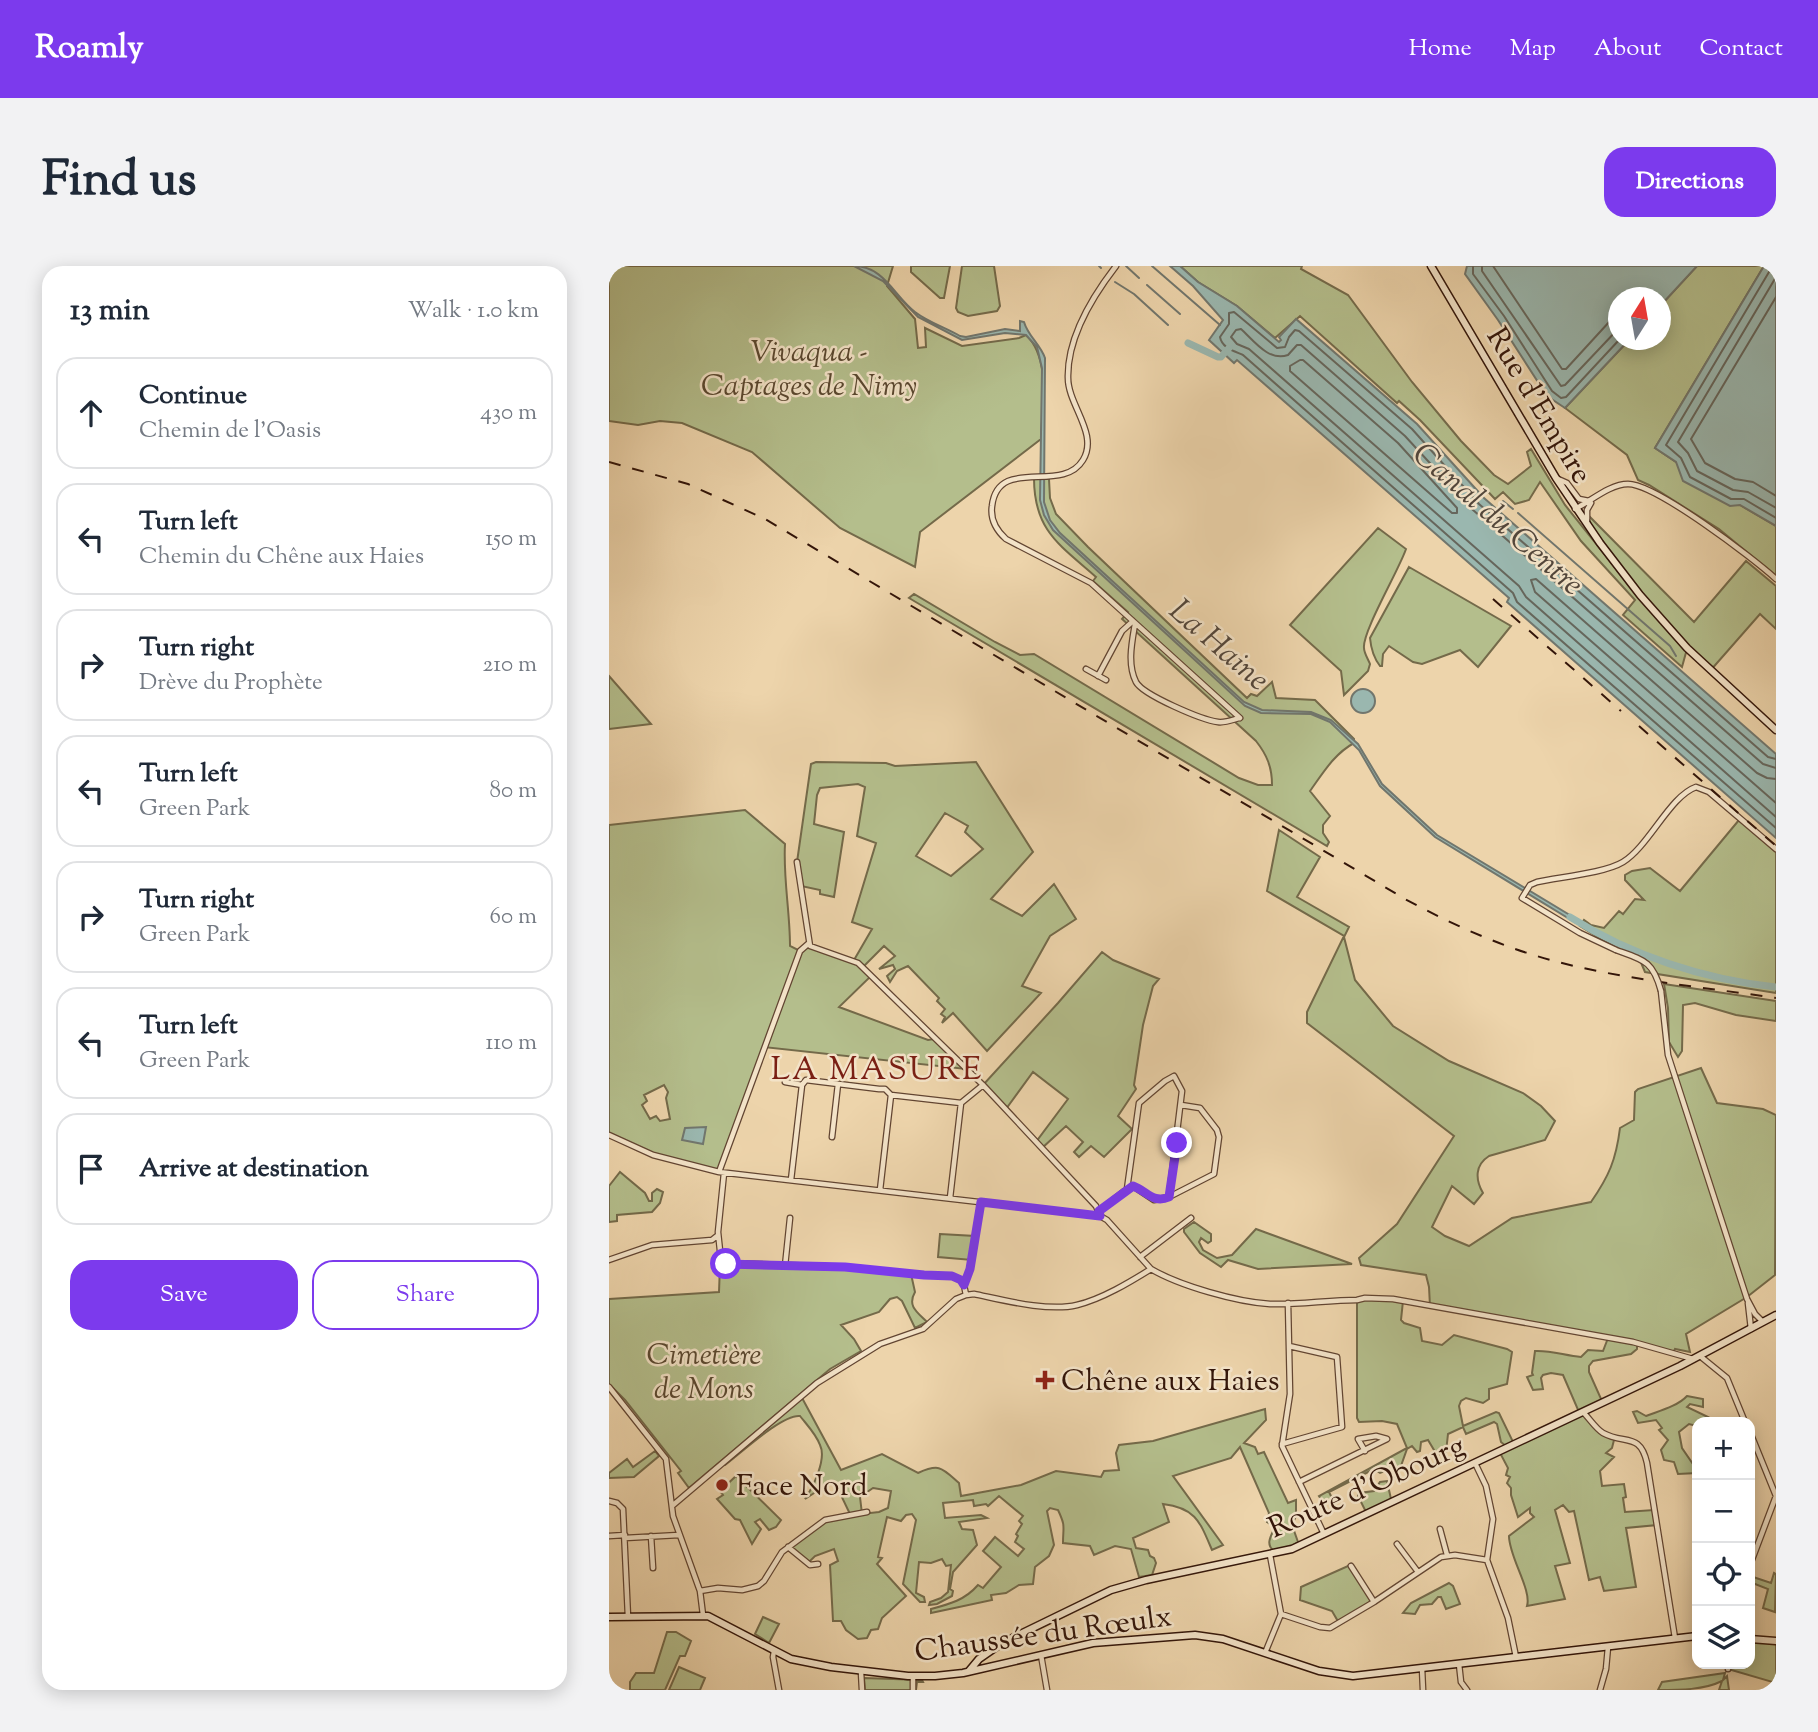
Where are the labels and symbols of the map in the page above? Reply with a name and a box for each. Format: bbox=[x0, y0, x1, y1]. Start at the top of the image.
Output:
north arrow bbox=[1608, 287, 1671, 350]
street label: Rue d'Empire bbox=[1474, 320, 1602, 493]
park label: Vivaqua - Captages de Nimy bbox=[701, 332, 917, 409]
water label: Canal du Centre bbox=[1401, 433, 1593, 608]
water label: La Haine bbox=[1158, 589, 1279, 703]
district label: LA MASURE bbox=[771, 1048, 983, 1094]
route end bbox=[1161, 1127, 1192, 1158]
route start bbox=[710, 1248, 741, 1279]
park label: Cimetière de Mons bbox=[647, 1335, 761, 1412]
place label: Chêne aux Haies bbox=[1061, 1361, 1280, 1404]
marker: Chêne aux Haies bbox=[1035, 1370, 1055, 1390]
street label: Route d'Obourg bbox=[1262, 1426, 1472, 1551]
place label: Face Nord bbox=[736, 1466, 868, 1509]
marker: Face Nord bbox=[714, 1477, 730, 1493]
street label: Chaussée du Rœulx bbox=[912, 1596, 1175, 1675]

